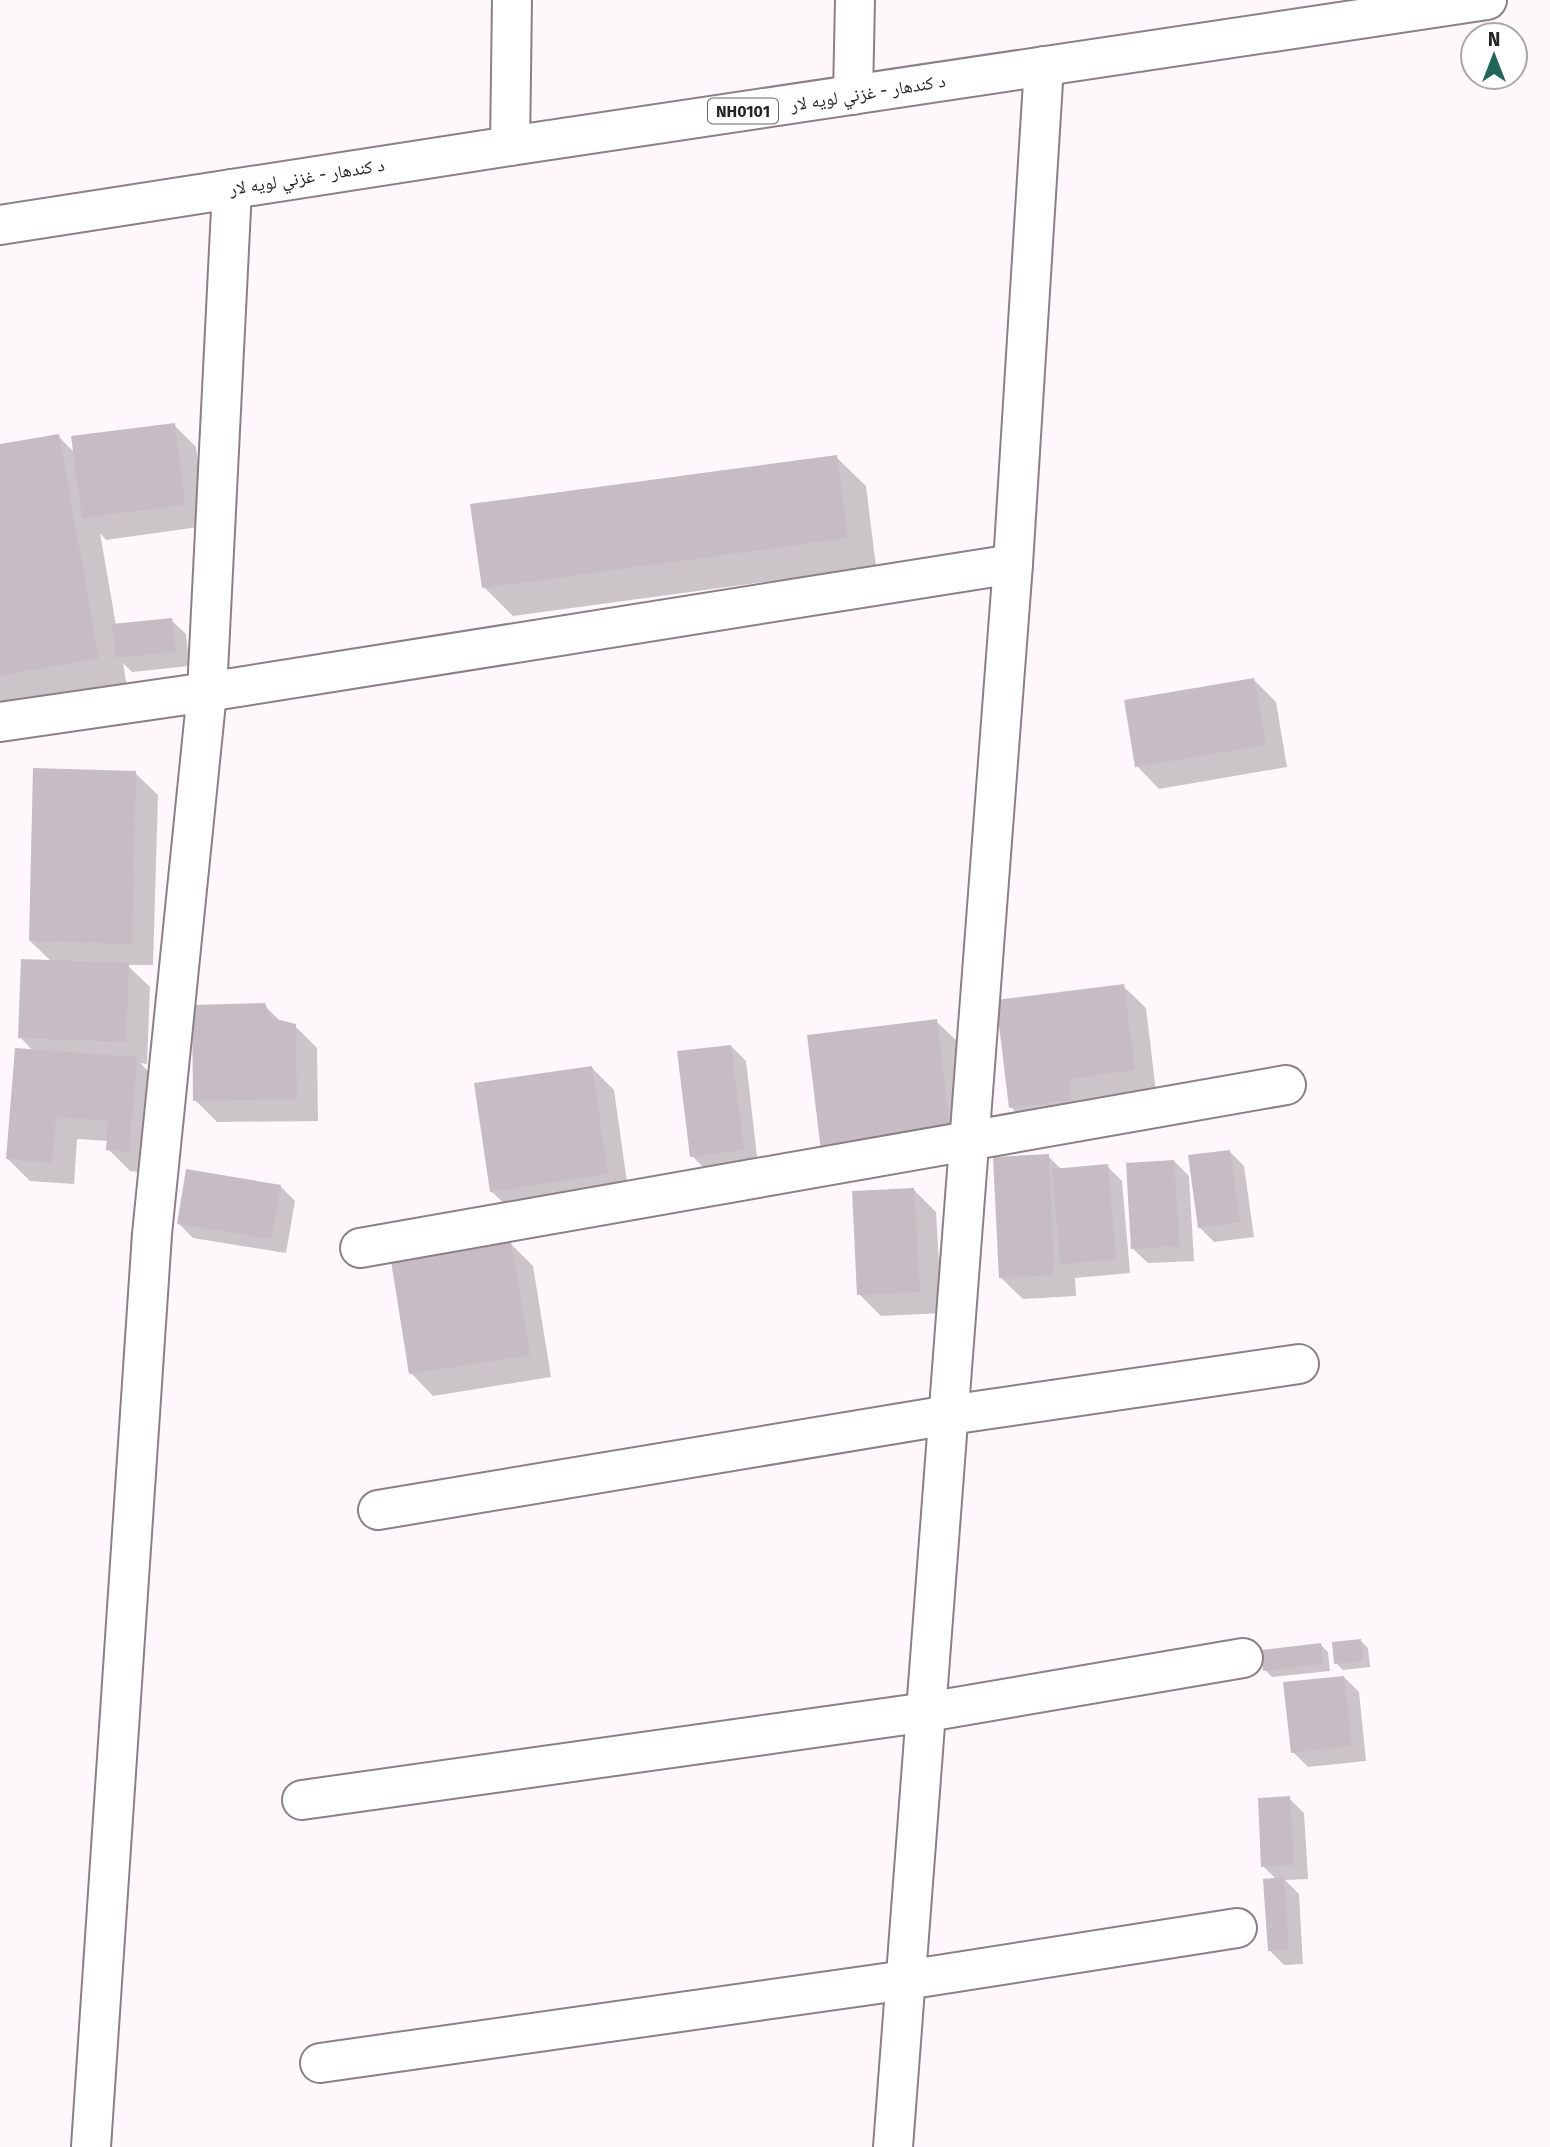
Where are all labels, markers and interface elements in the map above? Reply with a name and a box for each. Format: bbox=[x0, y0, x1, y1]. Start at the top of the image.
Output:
north arrow bbox=[1459, 21, 1529, 91]
text: N bbox=[1488, 28, 1500, 51]
street label: د کندهار - غزني لويه لار bbox=[788, 70, 948, 120]
road number: NH0101 bbox=[708, 99, 778, 124]
street label: د کندهار - غزني لويه لار bbox=[227, 154, 387, 204]

